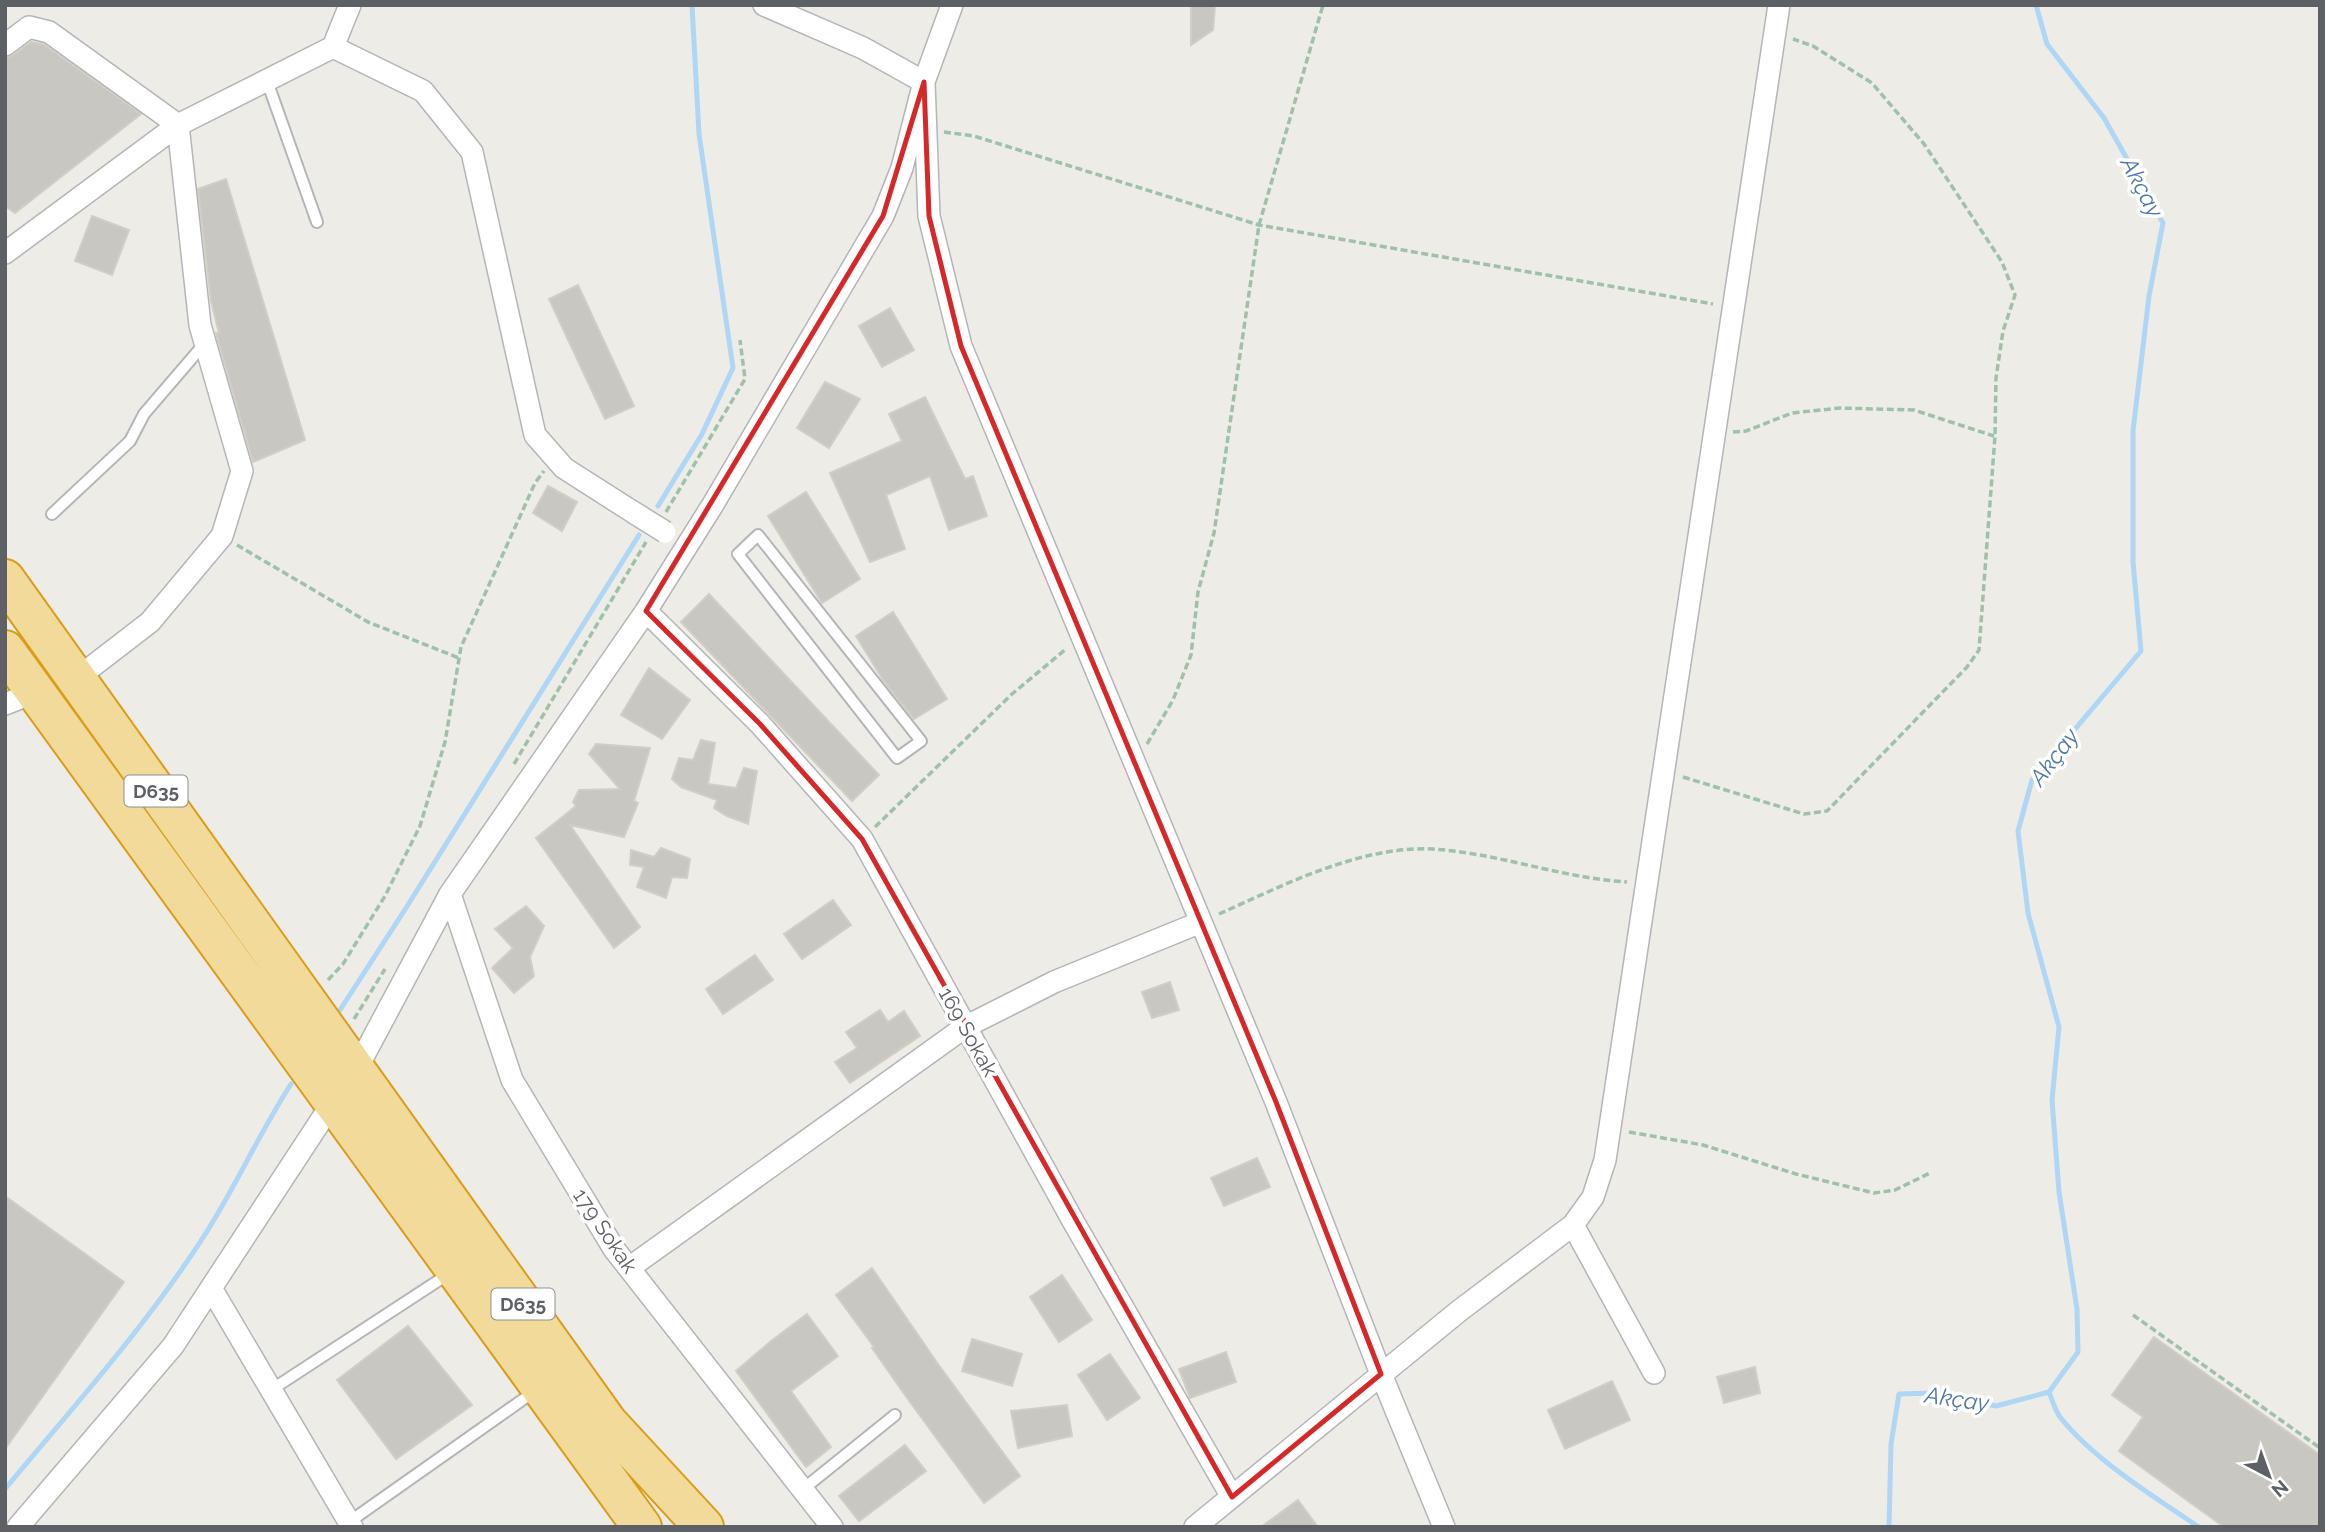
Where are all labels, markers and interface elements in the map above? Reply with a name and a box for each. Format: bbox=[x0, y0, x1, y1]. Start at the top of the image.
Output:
water label: Akçay bbox=[2115, 150, 2170, 222]
water label: Akçay bbox=[2022, 722, 2084, 792]
road number: D635 bbox=[124, 776, 188, 806]
street label: 169 Sokak bbox=[934, 983, 1003, 1081]
street label: 179 Sokak bbox=[568, 1184, 643, 1278]
road number: D635 bbox=[491, 1288, 554, 1320]
water label: Akçay bbox=[1921, 1380, 1992, 1416]
north arrow bbox=[2234, 1441, 2304, 1511]
text: N bbox=[2267, 1476, 2293, 1502]

